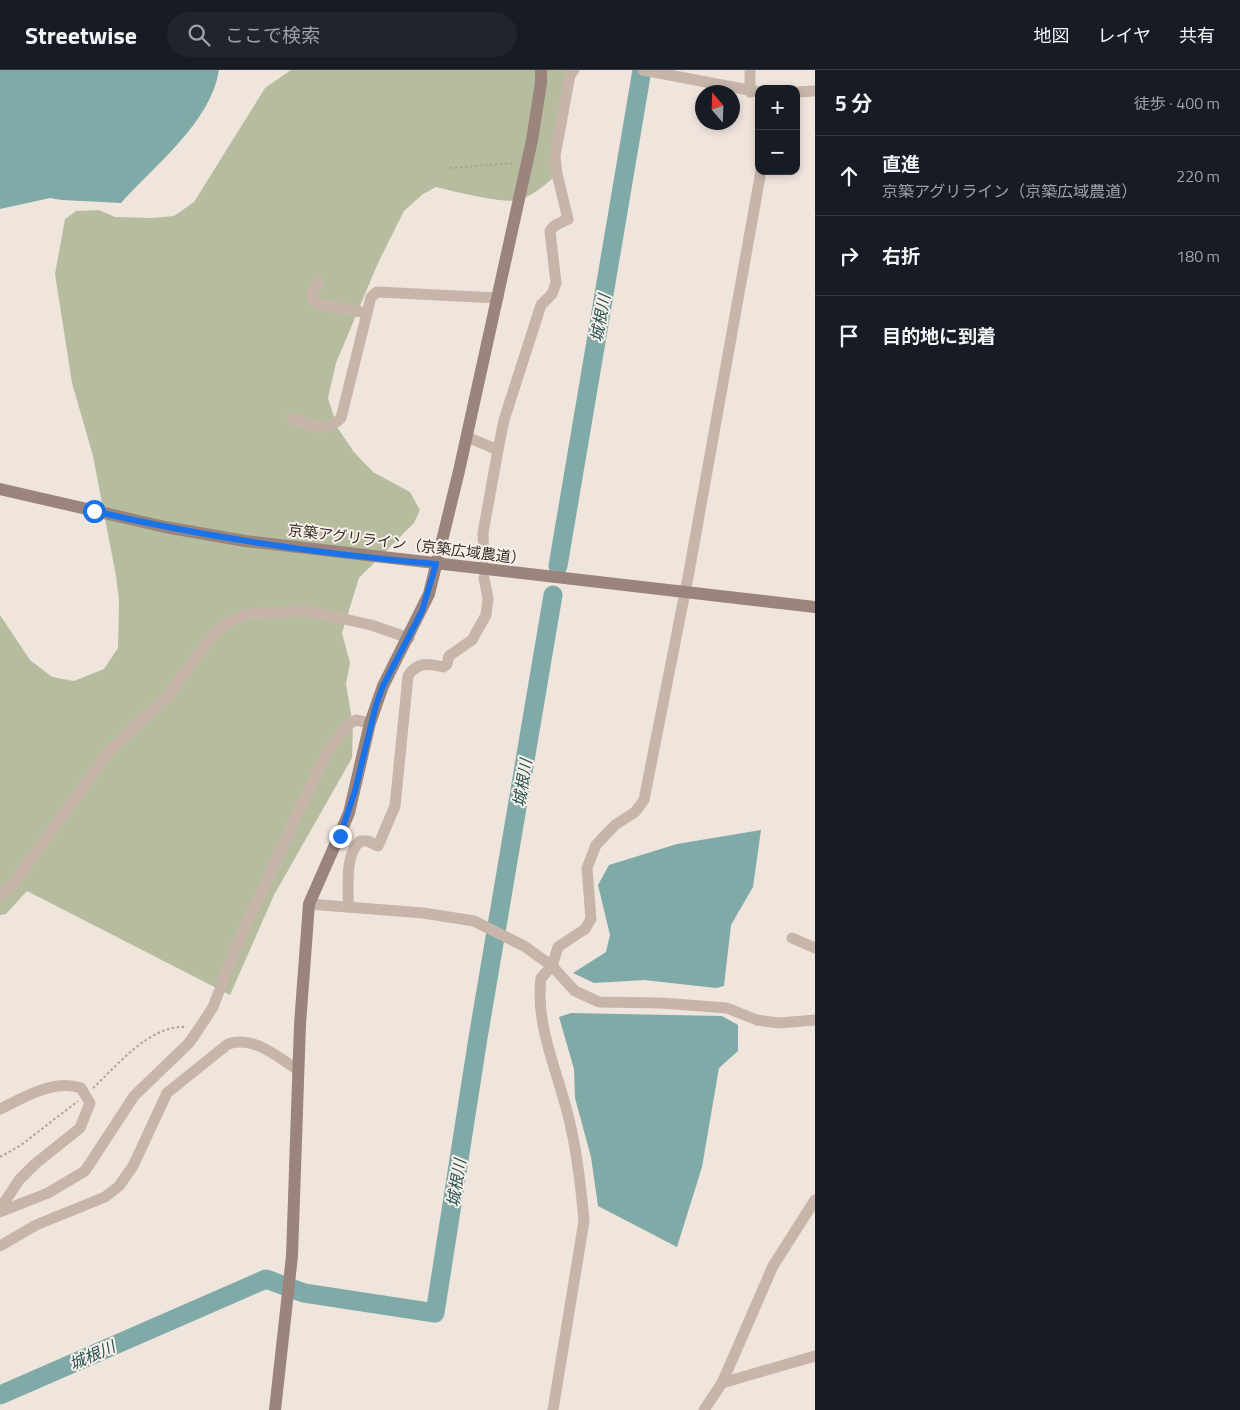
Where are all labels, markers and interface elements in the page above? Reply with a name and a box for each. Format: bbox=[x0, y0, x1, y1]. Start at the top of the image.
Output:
search box bbox=[167, 12, 517, 57]
text: Streetwise bbox=[25, 17, 137, 53]
text: ここで検索 bbox=[225, 20, 320, 49]
icon: search bbox=[185, 21, 213, 49]
text: 地図 bbox=[1034, 22, 1070, 49]
text: レイヤ bbox=[1098, 22, 1151, 49]
text: 共有 bbox=[1179, 22, 1215, 49]
north arrow bbox=[695, 85, 740, 130]
map controls bbox=[755, 85, 800, 175]
button: + bbox=[755, 85, 800, 130]
text: 5 分 bbox=[835, 87, 872, 119]
text: 徒歩 · 400 m bbox=[1134, 91, 1220, 115]
button: − bbox=[755, 130, 800, 175]
text: 直進 bbox=[882, 149, 920, 178]
icon: ahead bbox=[835, 162, 863, 190]
text: 220 m bbox=[1176, 164, 1220, 188]
text: 京築アグリライン（京築広域農道） bbox=[882, 179, 1137, 203]
text: 右折 bbox=[882, 241, 920, 270]
icon: right bbox=[835, 242, 863, 270]
text: 180 m bbox=[1176, 244, 1220, 268]
water label: 城根川 bbox=[584, 290, 616, 344]
text: 目的地に到着 bbox=[882, 321, 996, 350]
icon: arrive bbox=[835, 322, 863, 350]
route start bbox=[83, 500, 106, 523]
street label: 京築アグリライン（京築広域農道） bbox=[287, 518, 527, 570]
water label: 城根川 bbox=[506, 755, 538, 809]
route end bbox=[329, 825, 352, 848]
water label: 城根川 bbox=[440, 1155, 472, 1209]
water label: 城根川 bbox=[65, 1333, 121, 1376]

